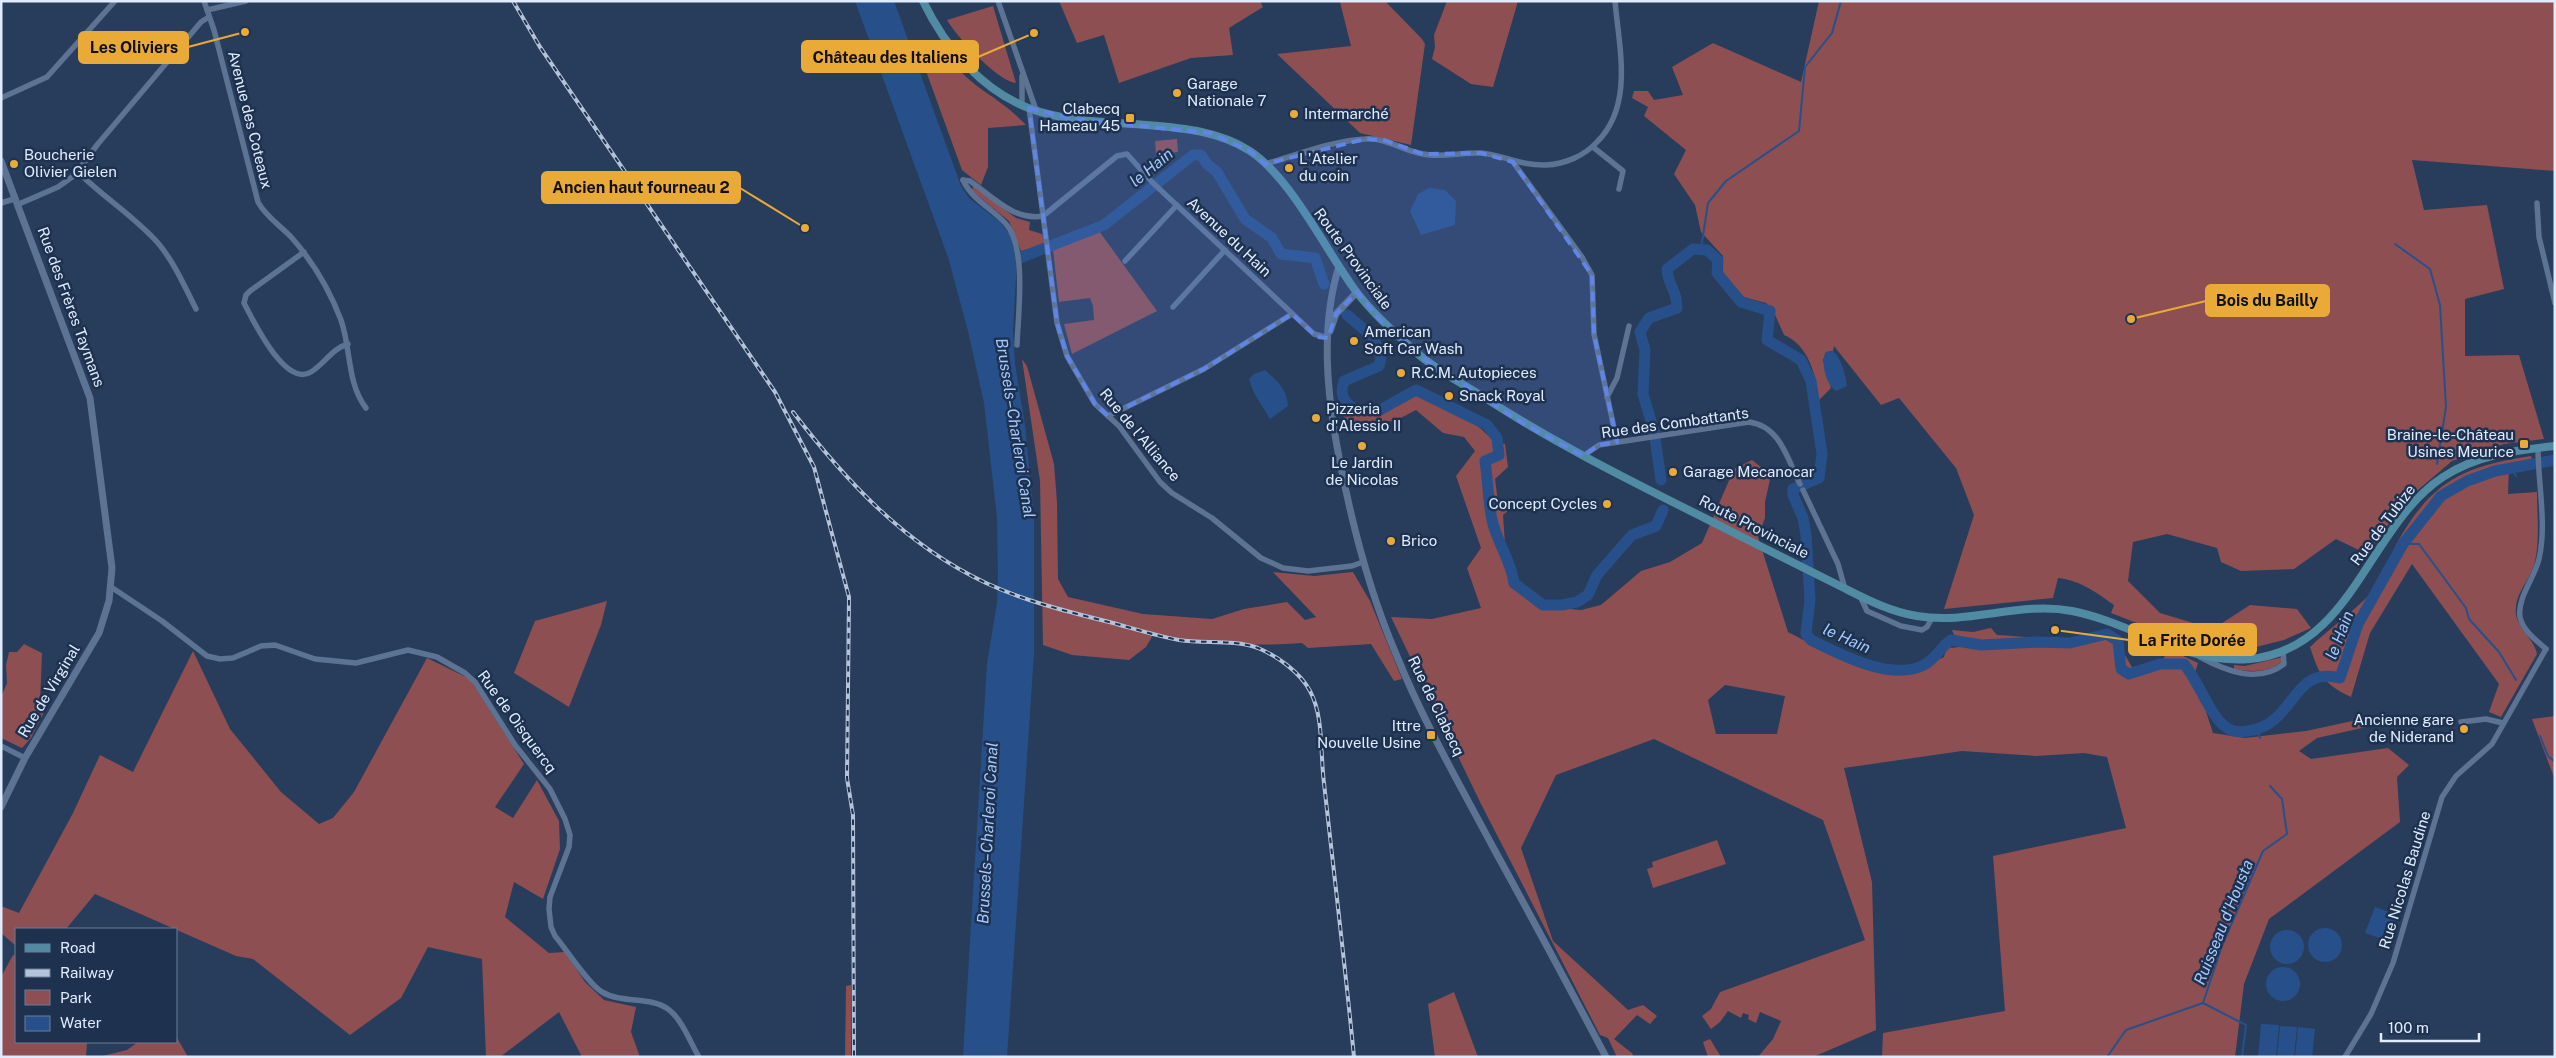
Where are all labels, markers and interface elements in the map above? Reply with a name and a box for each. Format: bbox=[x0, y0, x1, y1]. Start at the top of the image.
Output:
callout: Les Oliviers bbox=[79, 32, 188, 63]
text: Les Oliviers bbox=[90, 38, 178, 57]
callout: Château des Italiens bbox=[802, 41, 978, 72]
text: Château des Italiens bbox=[812, 48, 968, 67]
street label: Avenue des Coteaux bbox=[225, 49, 276, 191]
place label: Garage Nationale 7 bbox=[1187, 75, 1266, 109]
marker: Garage Nationale 7 bbox=[1171, 87, 1183, 99]
place label: Clabecq Hameau 45 bbox=[1039, 100, 1120, 134]
place label: Intermarché bbox=[1304, 105, 1389, 122]
marker: Intermarché bbox=[1288, 108, 1300, 120]
marker: Clabecq Hameau 45 bbox=[1124, 112, 1136, 124]
water label: le Hain bbox=[1126, 144, 1177, 191]
place label: Boucherie Olivier Gielen bbox=[24, 146, 117, 180]
place label: L'Atelier du coin bbox=[1299, 150, 1358, 184]
marker: Boucherie Olivier Gielen bbox=[8, 158, 20, 170]
marker: L'Atelier du coin bbox=[1283, 162, 1295, 174]
callout: Ancien haut fourneau 2 bbox=[542, 172, 740, 203]
text: Ancien haut fourneau 2 bbox=[552, 178, 730, 197]
street label: Avenue du Hain bbox=[1184, 193, 1275, 280]
street label: Route Provinciale bbox=[1311, 205, 1396, 313]
street label: Rue des Frères Taymans bbox=[35, 224, 108, 389]
callout: Bois du Bailly bbox=[2206, 285, 2329, 316]
text: Bois du Bailly bbox=[2216, 291, 2318, 310]
place label: American Soft Car Wash bbox=[1364, 323, 1463, 357]
marker: American Soft Car Wash bbox=[1348, 335, 1360, 347]
water label: Brussels–Charleroi Canal bbox=[992, 337, 1039, 519]
place label: R.C.M. Autopieces bbox=[1411, 364, 1536, 381]
marker: R.C.M. Autopieces bbox=[1395, 367, 1407, 379]
street label: Rue de l'Alliance bbox=[1097, 385, 1184, 485]
place label: Snack Royal bbox=[1459, 387, 1545, 404]
marker: Snack Royal bbox=[1443, 390, 1455, 402]
place label: Pizzeria d'Alessio II bbox=[1326, 400, 1401, 434]
street label: Rue des Combattants bbox=[1600, 404, 1750, 441]
marker: Pizzeria d'Alessio II bbox=[1310, 412, 1322, 424]
place label: Braine-le-Château Usines Meurice bbox=[2387, 426, 2514, 460]
marker: Braine-le-Château Usines Meurice bbox=[2518, 438, 2530, 450]
marker: Le Jardin de Nicolas bbox=[1356, 440, 1368, 452]
place label: Le Jardin de Nicolas bbox=[1326, 454, 1398, 488]
place label: Garage Mecanocar bbox=[1683, 463, 1815, 480]
marker: Garage Mecanocar bbox=[1667, 466, 1679, 478]
street label: Rue de Tubize bbox=[2347, 481, 2419, 568]
street label: Route Provinciale bbox=[1696, 491, 1812, 562]
place label: Concept Cycles bbox=[1488, 495, 1597, 512]
marker: Concept Cycles bbox=[1601, 498, 1613, 510]
place label: Brico bbox=[1401, 532, 1437, 549]
marker: Brico bbox=[1385, 535, 1397, 547]
water label: le Hain bbox=[2322, 608, 2357, 662]
water label: le Hain bbox=[1820, 620, 1874, 657]
callout: La Frite Dorée bbox=[2129, 624, 2256, 655]
text: La Frite Dorée bbox=[2138, 631, 2246, 650]
street label: Rue de Virginal bbox=[14, 641, 83, 740]
street label: Rue de Clabecq bbox=[1405, 653, 1468, 759]
street label: Rue de Oisquercq bbox=[474, 667, 560, 776]
place label: Ancienne gare de Niderand bbox=[2353, 711, 2454, 745]
place label: Ittre Nouvelle Usine bbox=[1317, 717, 1421, 751]
marker: Ancienne gare de Niderand bbox=[2458, 723, 2470, 735]
marker: Ittre Nouvelle Usine bbox=[1425, 729, 1437, 741]
water label: Brussels–Charleroi Canal bbox=[973, 742, 1002, 924]
street label: Rue Nicolas Baudine bbox=[2375, 809, 2434, 951]
water label: Ruisseau d'Housta bbox=[2190, 857, 2257, 987]
legend bbox=[15, 928, 178, 1043]
text: Road bbox=[60, 939, 96, 956]
text: Railway bbox=[60, 964, 114, 981]
text: Park bbox=[60, 989, 92, 1006]
scale bar bbox=[2381, 1010, 2478, 1042]
text: Water bbox=[60, 1014, 102, 1031]
text: 100 m bbox=[2388, 1019, 2429, 1036]

